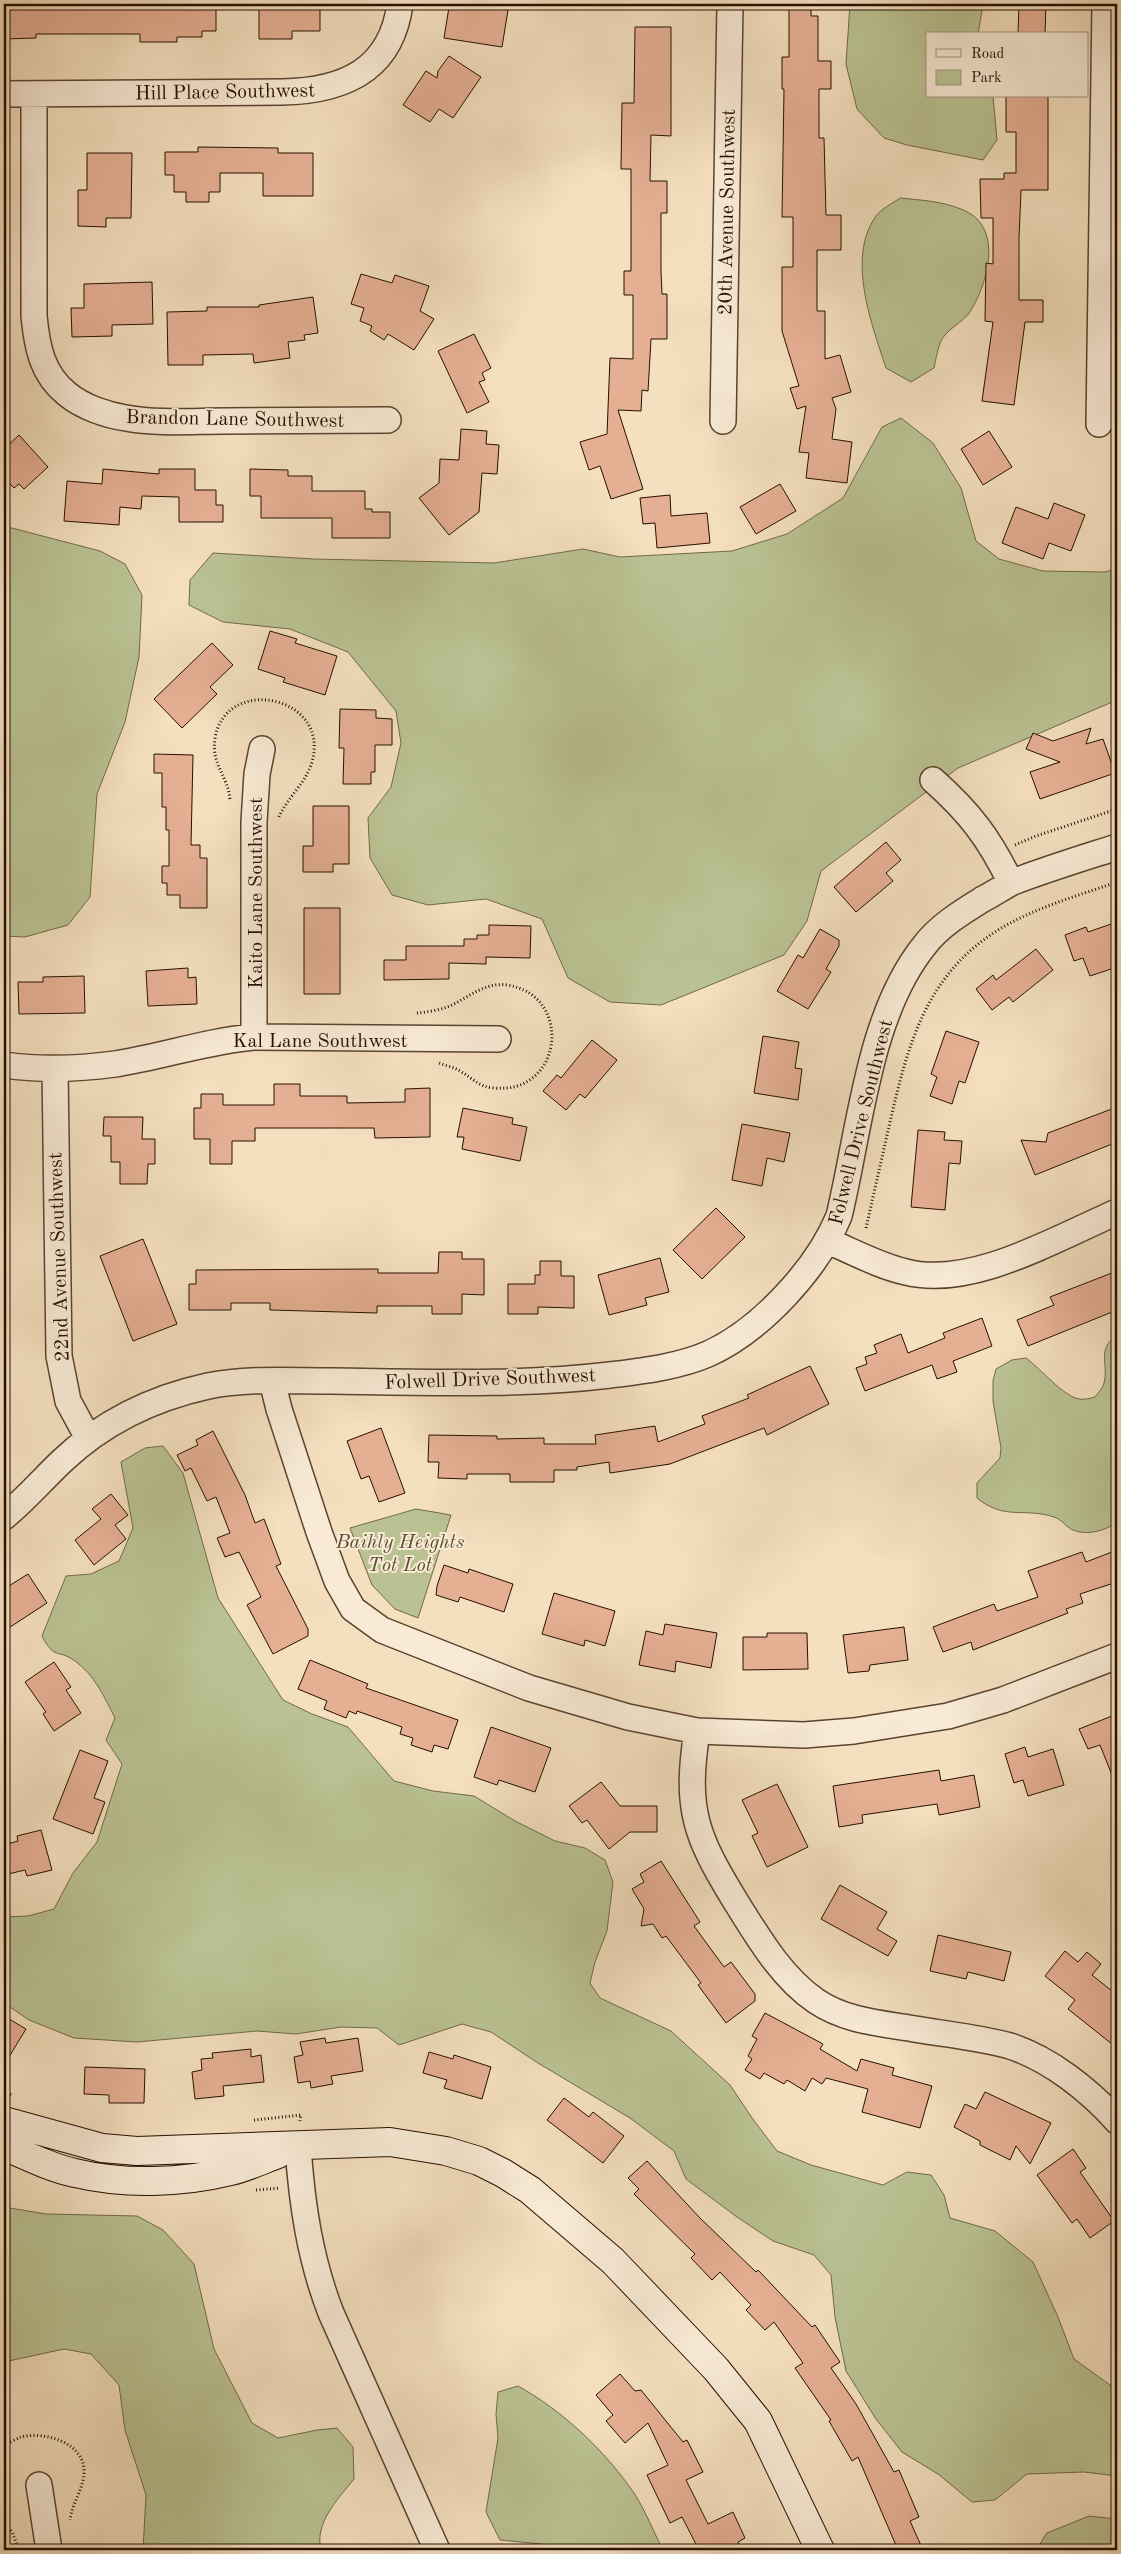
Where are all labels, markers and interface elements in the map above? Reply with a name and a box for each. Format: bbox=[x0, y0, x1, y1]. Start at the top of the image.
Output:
legend bbox=[926, 32, 1088, 98]
text: Road bbox=[971, 47, 1005, 62]
text: Park bbox=[971, 71, 1002, 86]
street label: Hill Place Southwest bbox=[135, 81, 315, 105]
street label: 20th Avenue Southwest bbox=[716, 109, 740, 315]
street label: Brandon Lane Southwest bbox=[125, 408, 344, 432]
street label: Kaito Lane Southwest bbox=[247, 797, 267, 989]
street label: Folwell Drive Southwest bbox=[827, 1017, 897, 1228]
street label: Kal Lane Southwest bbox=[232, 1032, 408, 1052]
street label: 22nd Avenue Southwest bbox=[46, 1152, 74, 1362]
street label: Folwell Drive Southwest bbox=[384, 1366, 596, 1394]
park label: Baihly Heights Tot Lot bbox=[335, 1533, 464, 1576]

